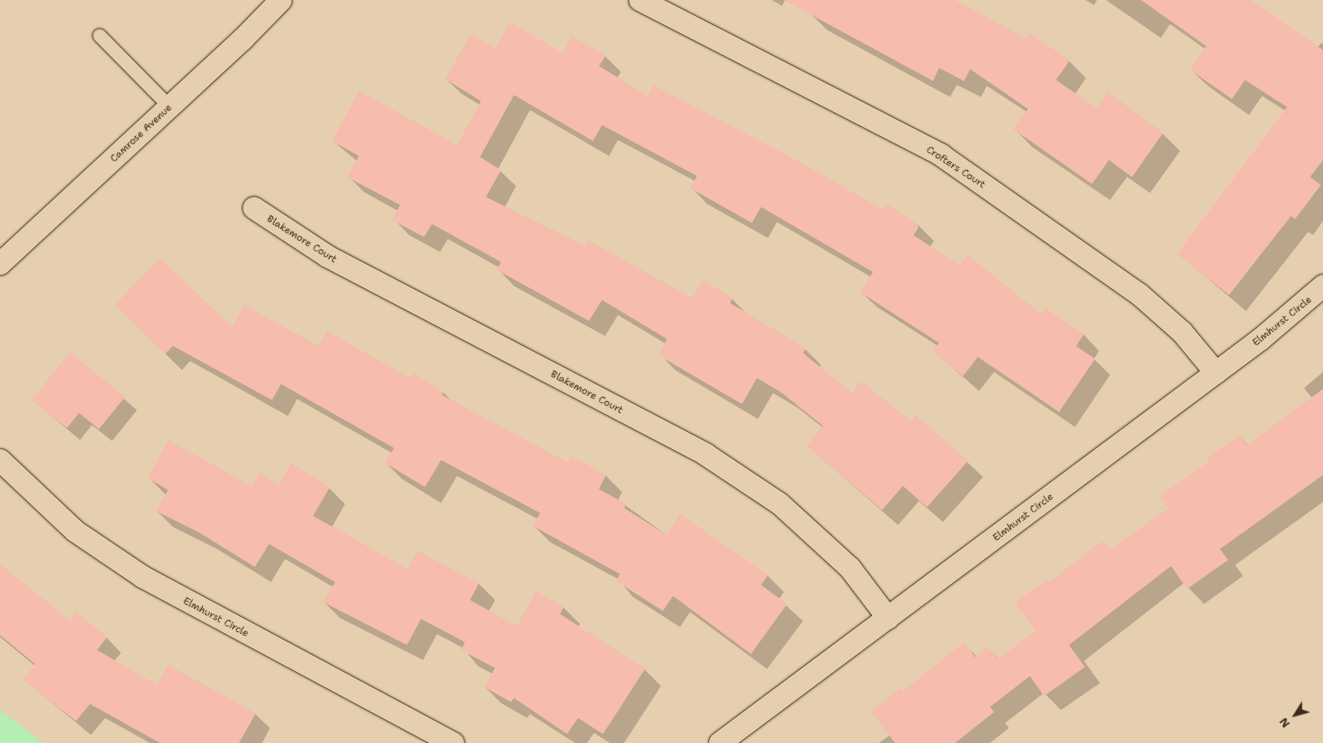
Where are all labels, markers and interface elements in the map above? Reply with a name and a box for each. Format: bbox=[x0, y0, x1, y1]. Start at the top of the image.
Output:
street label: Camrose Avenue bbox=[108, 101, 174, 165]
street label: Crofters Court bbox=[924, 143, 988, 191]
street label: Blakemore Court bbox=[265, 213, 339, 265]
street label: Elmhurst Circle bbox=[1250, 293, 1314, 349]
street label: Blakemore Court bbox=[549, 368, 625, 416]
street label: Elmhurst Circle bbox=[990, 490, 1056, 544]
street label: Elmhurst Circle bbox=[181, 595, 251, 639]
north arrow bbox=[1275, 695, 1315, 735]
text: N bbox=[1276, 715, 1294, 731]

